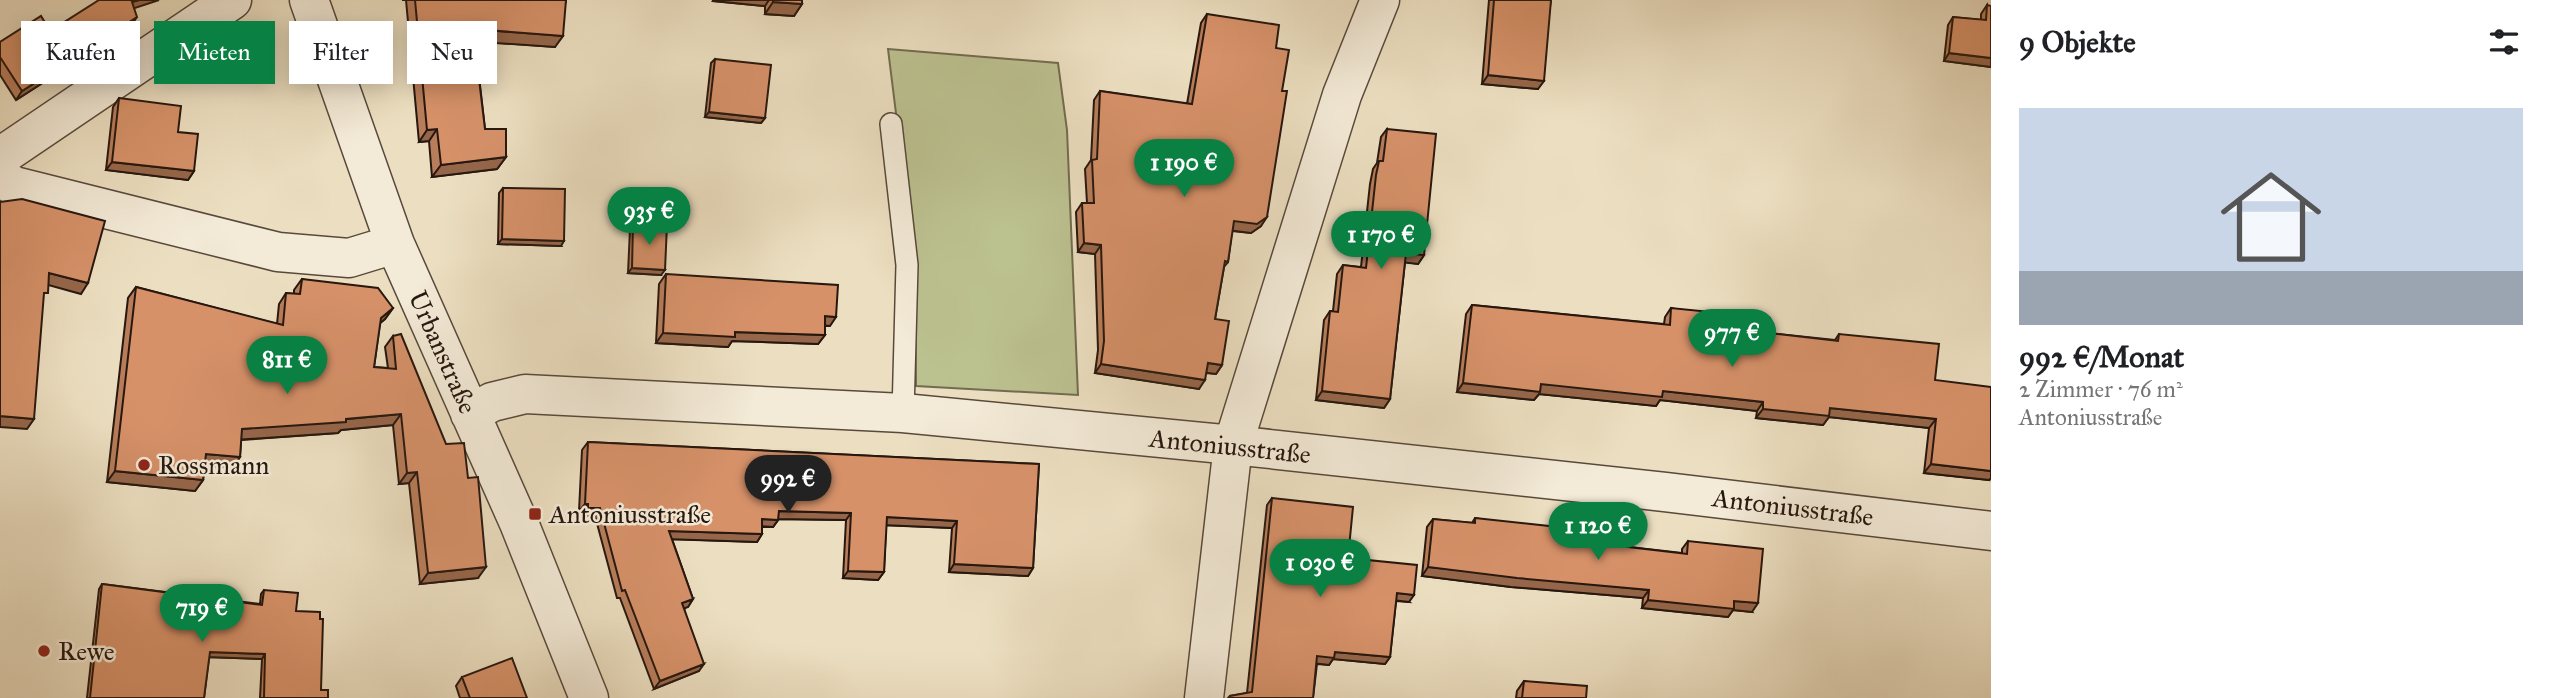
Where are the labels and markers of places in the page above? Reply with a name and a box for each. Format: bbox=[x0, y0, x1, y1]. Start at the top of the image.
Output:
pin: 1 190 € bbox=[1119, 140, 1249, 199]
pin: 935 € bbox=[600, 188, 698, 247]
pin: 1 170 € bbox=[1316, 212, 1446, 271]
pin: 977 € bbox=[1683, 310, 1781, 369]
pin: 811 € bbox=[238, 336, 336, 396]
place label: Rossmann bbox=[158, 449, 269, 481]
pin: 992 € bbox=[739, 456, 837, 515]
marker: Rossmann bbox=[136, 457, 152, 473]
place label: Antoniusstraße bbox=[548, 498, 711, 530]
pin: 1 120 € bbox=[1533, 503, 1663, 562]
marker: Antoniusstraße bbox=[527, 506, 543, 522]
pin: 1 030 € bbox=[1255, 540, 1385, 599]
pin: 719 € bbox=[153, 584, 251, 644]
place label: Rewe bbox=[58, 635, 115, 667]
marker: Rewe bbox=[36, 643, 52, 659]

